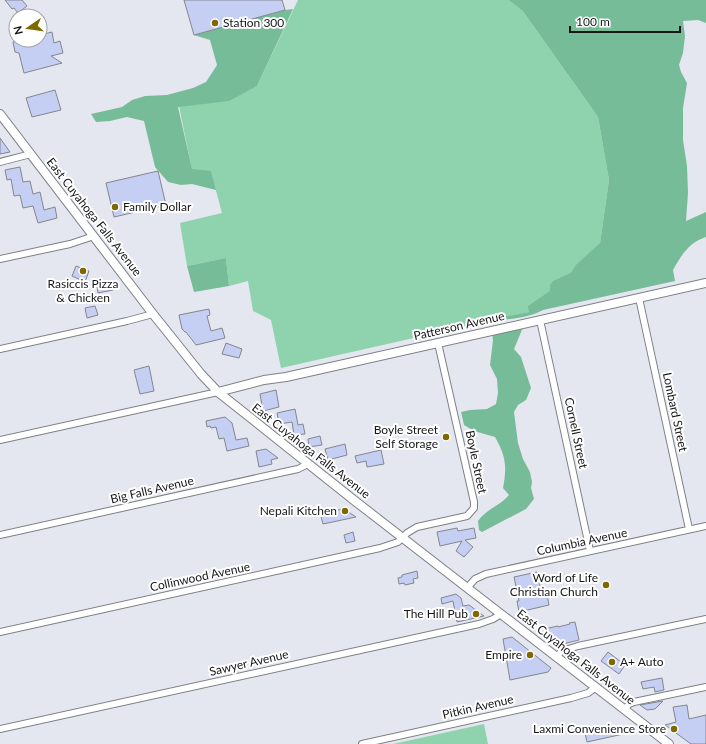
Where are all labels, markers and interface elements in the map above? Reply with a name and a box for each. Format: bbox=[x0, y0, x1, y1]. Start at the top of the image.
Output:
north arrow bbox=[8, 8, 48, 48]
scale bar bbox=[570, 8, 680, 34]
text: 100 m bbox=[576, 14, 610, 29]
place label: Station 300 bbox=[223, 15, 284, 30]
marker: Station 300 bbox=[210, 18, 220, 28]
text: N bbox=[10, 25, 25, 36]
street label: East Cuyahoga Falls Avenue bbox=[44, 155, 145, 279]
place label: Family Dollar bbox=[123, 199, 192, 214]
marker: Family Dollar bbox=[110, 202, 120, 212]
marker: Rasiccis Pizza & Chicken bbox=[78, 266, 88, 276]
place label: Rasiccis Pizza & Chicken bbox=[48, 276, 118, 305]
street label: Patterson Avenue bbox=[412, 308, 506, 343]
street label: Lombard Street bbox=[660, 371, 691, 454]
street label: Cornell Street bbox=[562, 396, 591, 471]
street label: East Cuyahoga Falls Avenue bbox=[249, 400, 373, 501]
place label: Boyle Street Self Storage bbox=[374, 422, 439, 451]
street label: Boyle Street bbox=[462, 429, 491, 496]
marker: Boyle Street Self Storage bbox=[441, 432, 451, 442]
street label: Big Falls Avenue bbox=[109, 473, 195, 506]
place label: Nepali Kitchen bbox=[260, 503, 337, 518]
marker: Nepali Kitchen bbox=[340, 506, 350, 516]
street label: Columbia Avenue bbox=[535, 525, 628, 558]
street label: Collinwood Avenue bbox=[148, 559, 251, 594]
place label: Word of Life Christian Church bbox=[510, 570, 598, 599]
marker: Word of Life Christian Church bbox=[601, 580, 611, 590]
place label: The Hill Pub bbox=[404, 606, 468, 621]
street label: East Cuyahoga Falls Avenue bbox=[514, 606, 638, 707]
marker: The Hill Pub bbox=[471, 609, 481, 619]
street label: Sawyer Avenue bbox=[208, 646, 290, 679]
place label: Empire bbox=[485, 647, 522, 662]
marker: Empire bbox=[525, 650, 535, 660]
place label: A+ Auto bbox=[620, 654, 664, 669]
marker: A+ Auto bbox=[607, 657, 617, 667]
street label: Pitkin Avenue bbox=[441, 691, 515, 722]
place label: Laxmi Convenience Store bbox=[533, 721, 666, 736]
marker: Laxmi Convenience Store bbox=[669, 724, 679, 734]

